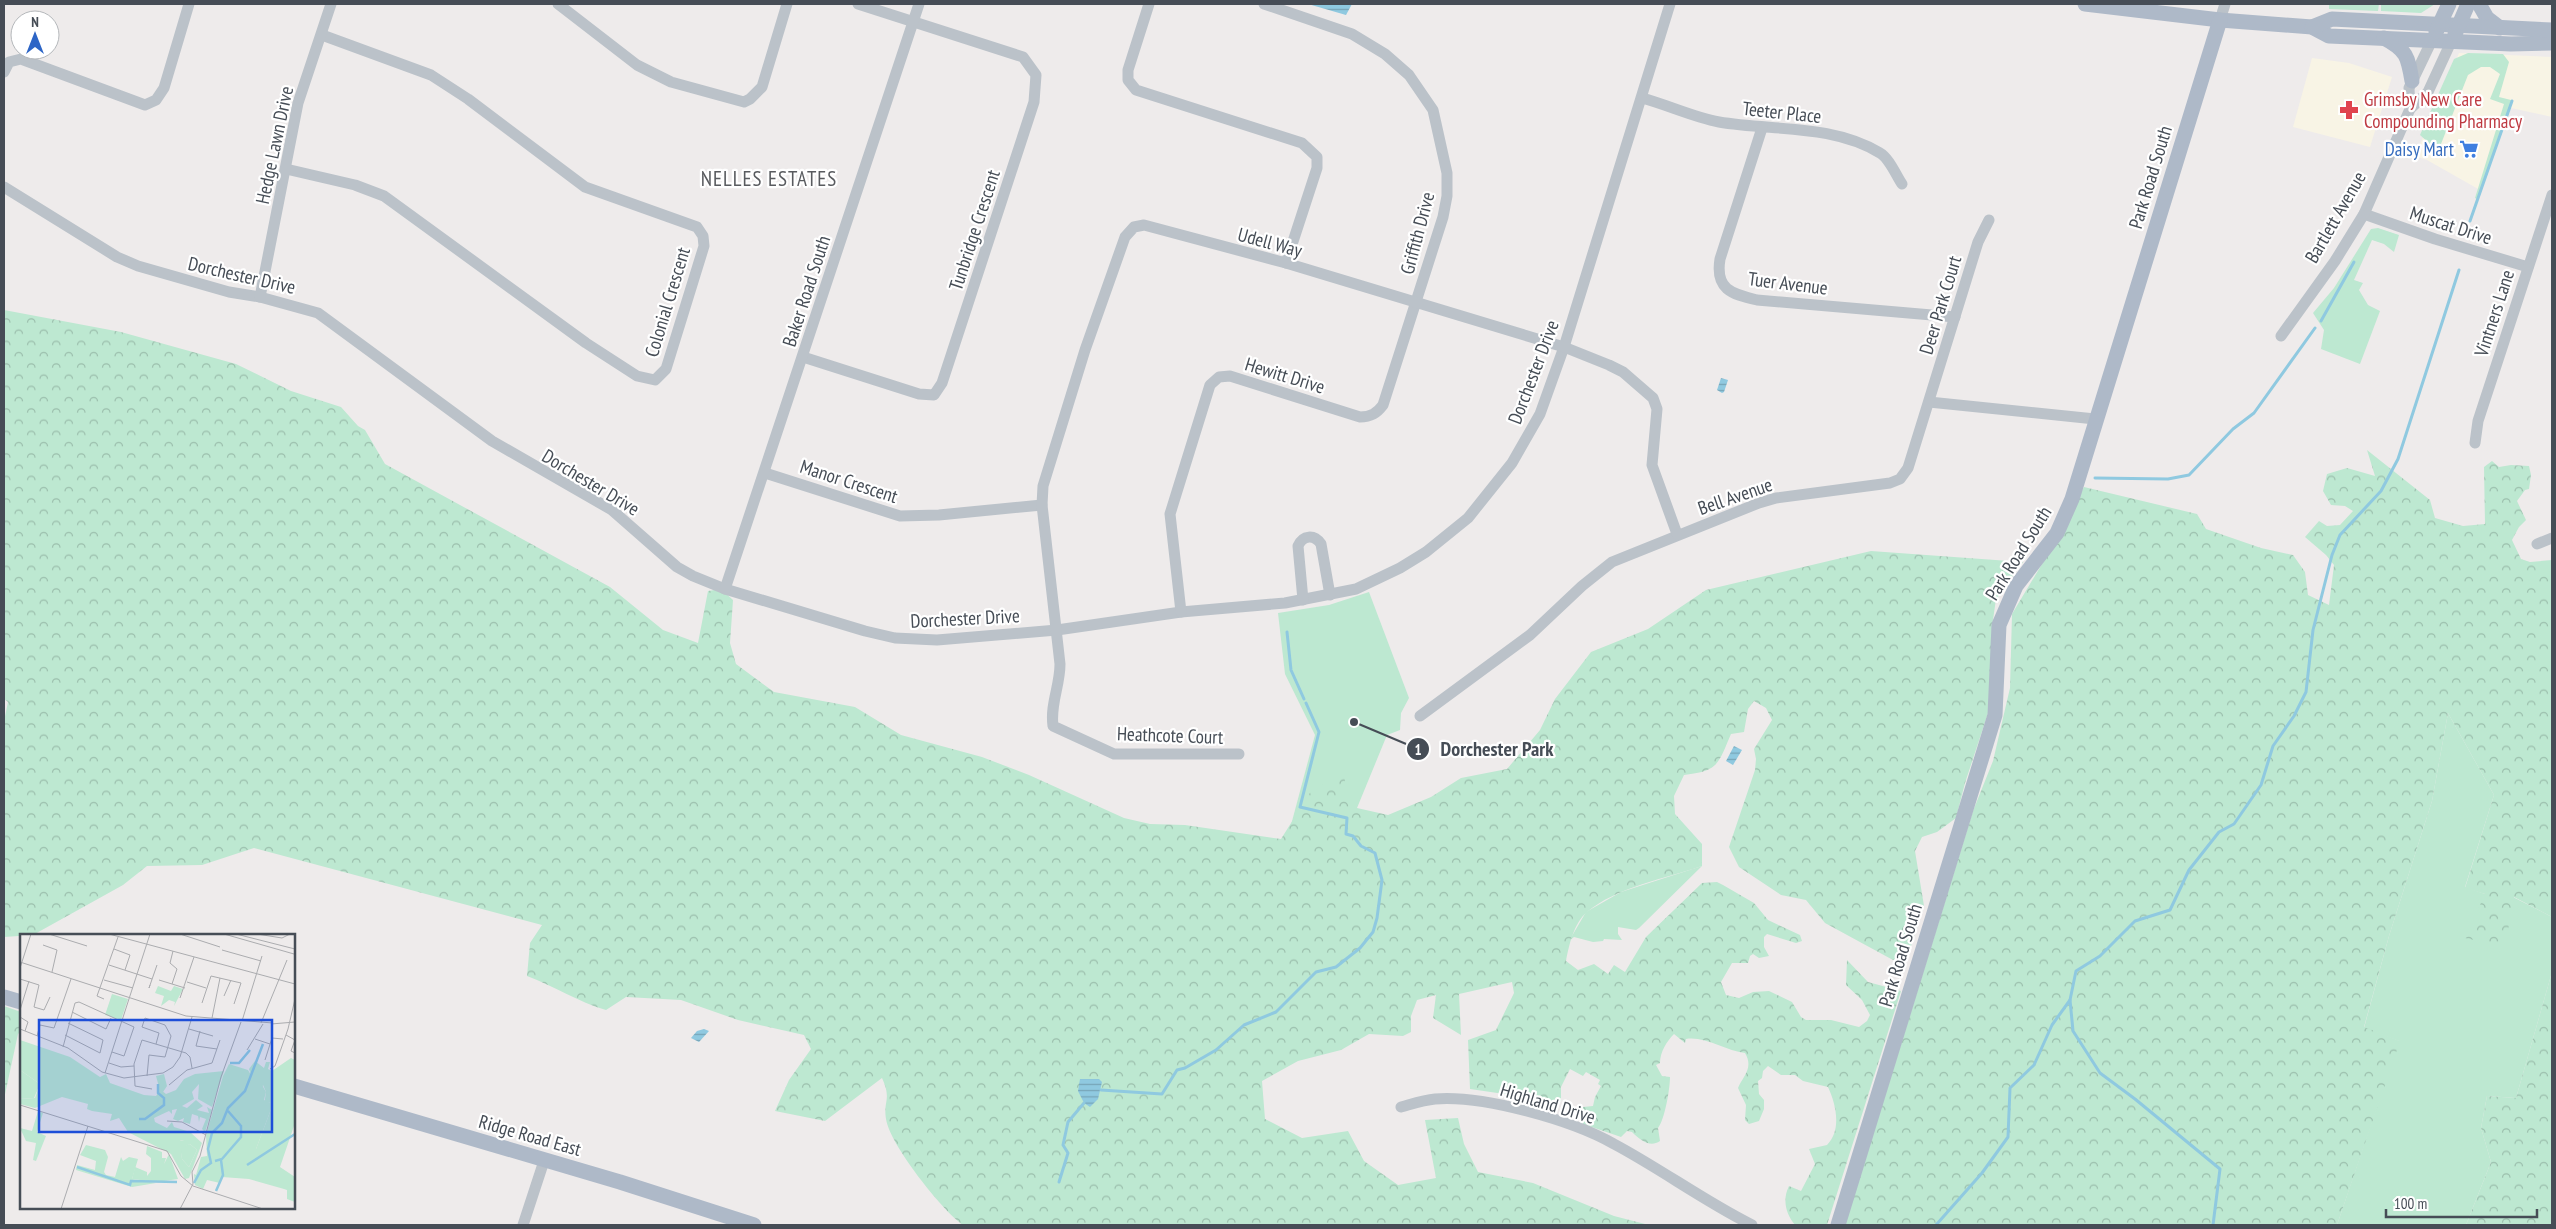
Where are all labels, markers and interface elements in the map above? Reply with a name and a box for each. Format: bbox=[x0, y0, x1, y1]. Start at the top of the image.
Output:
north arrow bbox=[10, 10, 60, 60]
text: N bbox=[31, 13, 39, 31]
street label: Hedge Lawn Drive bbox=[250, 84, 298, 206]
place label: Grimsby New Care Compounding Pharmacy bbox=[2364, 87, 2523, 133]
street label: Teeter Place bbox=[1741, 96, 1823, 128]
pharmacy icon: Grimsby New Care Compounding Pharmacy bbox=[2338, 99, 2360, 121]
street label: Park Road South bbox=[2123, 123, 2177, 231]
place label: Daisy Mart bbox=[2385, 137, 2455, 161]
supermarket icon: Daisy Mart bbox=[2458, 138, 2480, 160]
district label: NELLES ESTATES bbox=[701, 165, 837, 192]
street label: Tunbridge Crescent bbox=[943, 166, 1005, 293]
street label: Bartlett Avenue bbox=[2299, 167, 2371, 267]
street label: Griffith Drive bbox=[1395, 189, 1440, 277]
street label: Muscat Drive bbox=[2407, 200, 2495, 250]
street label: Udell Way bbox=[1235, 222, 1306, 262]
street label: Baker Road South bbox=[777, 232, 835, 350]
street label: Colonial Crescent bbox=[639, 244, 695, 360]
street label: Dorchester Drive bbox=[186, 251, 298, 299]
street label: Deer Park Court bbox=[1914, 252, 1967, 357]
street label: Tuer Avenue bbox=[1747, 266, 1829, 300]
street label: Vintners Lane bbox=[2468, 266, 2519, 360]
street label: Dorchester Drive bbox=[1502, 316, 1564, 427]
street label: Hewitt Drive bbox=[1242, 352, 1328, 399]
street label: Dorchester Drive bbox=[538, 444, 644, 521]
street label: Manor Crescent bbox=[797, 454, 902, 508]
street label: Bell Avenue bbox=[1695, 472, 1776, 520]
street label: Park Road South bbox=[1980, 502, 2056, 604]
street label: Dorchester Drive bbox=[910, 603, 1020, 633]
street label: Heathcote Court bbox=[1116, 721, 1224, 749]
callout: Dorchester Park bbox=[1406, 732, 1564, 767]
text: Dorchester Park bbox=[1441, 736, 1554, 762]
text: 1 bbox=[1414, 740, 1422, 759]
street label: Park Road South bbox=[1873, 901, 1927, 1009]
inset map bbox=[20, 934, 295, 1209]
street label: Highland Drive bbox=[1498, 1077, 1599, 1129]
street label: Ridge Road East bbox=[476, 1109, 585, 1161]
scale bar bbox=[2386, 1186, 2537, 1218]
text: 100 m bbox=[2394, 1194, 2427, 1213]

